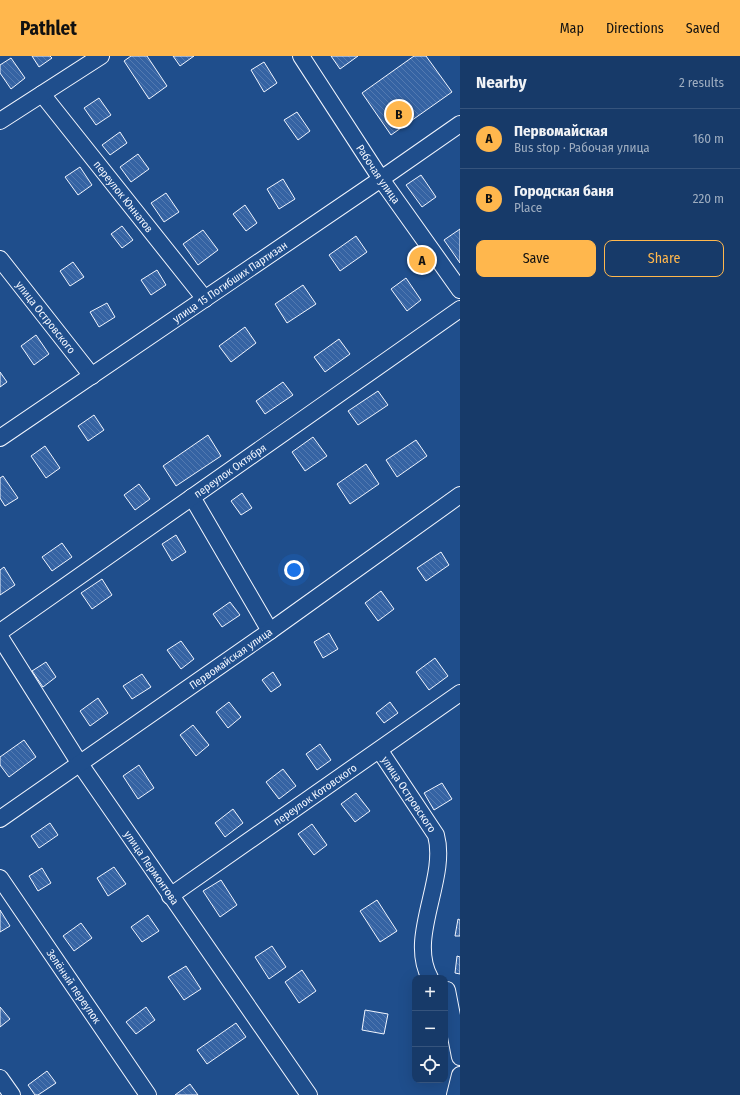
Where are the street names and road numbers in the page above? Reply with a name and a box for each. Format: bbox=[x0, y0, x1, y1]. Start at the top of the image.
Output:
street label: Рабочая улица bbox=[354, 142, 403, 206]
street label: переулок Юннатов bbox=[91, 158, 156, 235]
street label: улица 15 Погибших Партизан bbox=[170, 238, 290, 325]
street label: улица Островского bbox=[13, 278, 78, 356]
street label: переулок Октября bbox=[191, 441, 269, 500]
street label: Первомайская улица bbox=[187, 625, 275, 692]
street label: улица Островского bbox=[379, 754, 439, 835]
street label: переулок Котовского bbox=[271, 761, 359, 828]
street label: улица Лермонтова bbox=[121, 828, 182, 907]
street label: Зелёный переулок bbox=[44, 946, 104, 1027]

